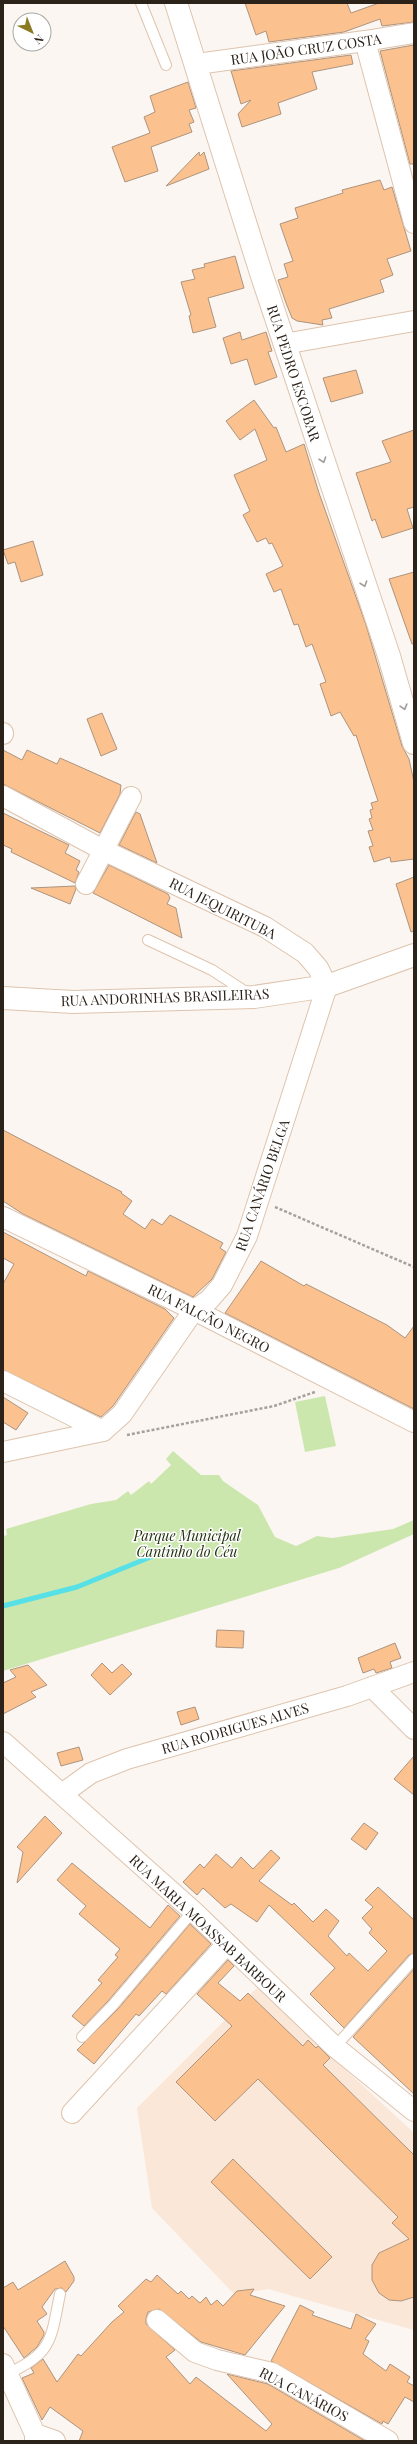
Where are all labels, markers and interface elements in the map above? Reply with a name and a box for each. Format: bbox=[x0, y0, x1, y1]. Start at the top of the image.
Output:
north arrow bbox=[12, 12, 52, 52]
street label: RUA JOÃO CRUZ COSTA bbox=[229, 29, 383, 69]
text: N bbox=[31, 31, 47, 48]
street label: RUA PEDRO ESCOBAR bbox=[263, 302, 325, 444]
one-way arrow bbox=[318, 457, 327, 464]
one-way arrow bbox=[359, 580, 368, 587]
one-way arrow bbox=[399, 704, 408, 711]
street label: RUA JEQUIRITUBA bbox=[166, 873, 280, 943]
street label: RUA ANDORINHAS BRASILEIRAS bbox=[60, 984, 270, 1010]
street label: RUA CANÁRIO BELGA bbox=[230, 1116, 294, 1254]
street label: RUA FALCÃO NEGRO bbox=[145, 1279, 273, 1357]
park label: Parque Municipal Cantinho do Céu bbox=[132, 1526, 242, 1561]
street label: RUA RODRIGUES ALVES bbox=[159, 1698, 311, 1758]
street label: RUA MARIA MOASSAB BARBOUR bbox=[125, 1850, 291, 2007]
street label: RUA CANÁRIOS bbox=[256, 2362, 352, 2426]

